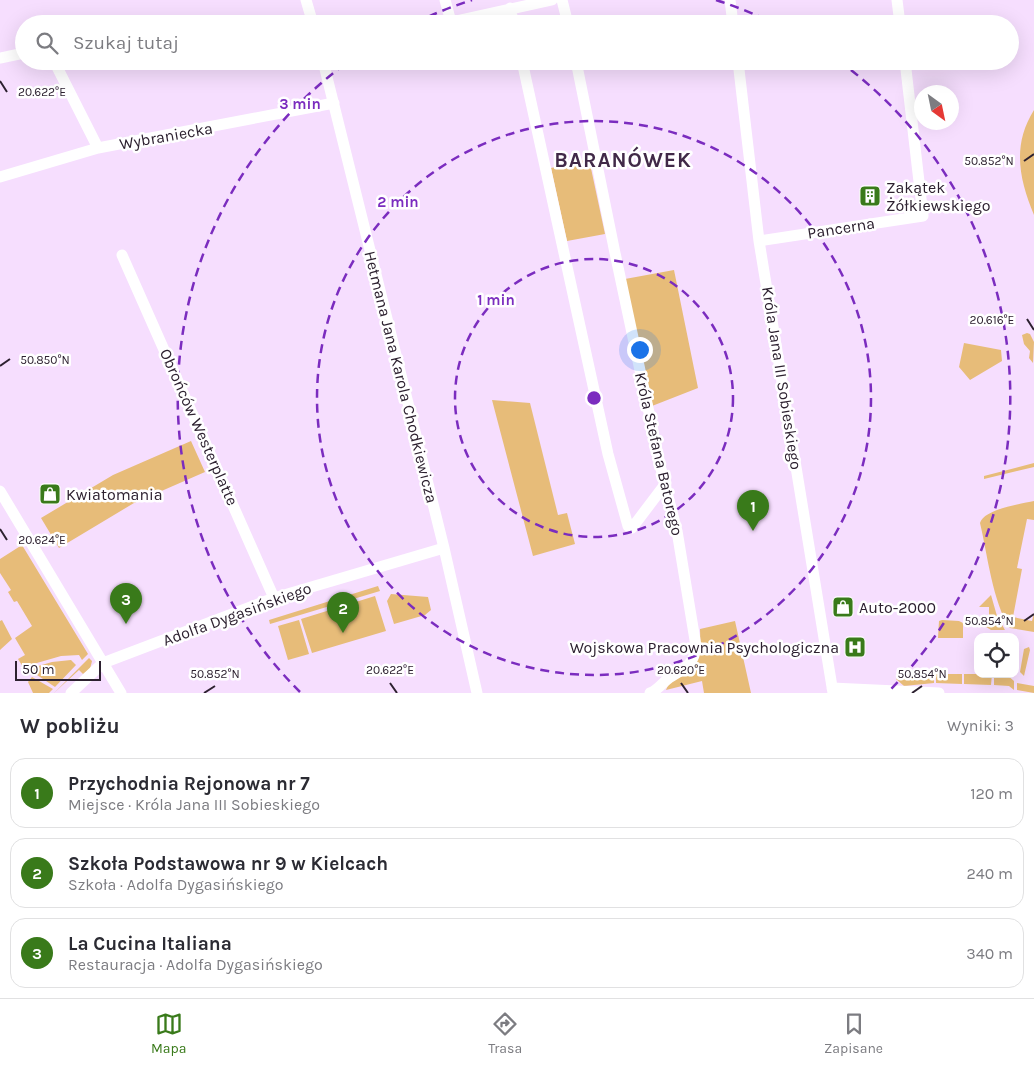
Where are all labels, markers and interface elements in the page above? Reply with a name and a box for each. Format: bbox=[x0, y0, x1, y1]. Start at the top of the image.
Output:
search box bbox=[15, 15, 1019, 70]
icon: search bbox=[33, 29, 61, 57]
text: Szukaj tutaj bbox=[73, 32, 179, 54]
text: 20.622°E bbox=[18, 85, 66, 99]
north arrow bbox=[914, 85, 959, 130]
text: 3 min bbox=[279, 95, 321, 113]
street label: Wybraniecka bbox=[118, 118, 214, 154]
district label: BARANÓWEK bbox=[554, 146, 692, 172]
text: 50.852°N bbox=[964, 154, 1014, 168]
place label: Zakątek Żółkiewskiego bbox=[886, 178, 990, 215]
building icon: Zakątek Żółkiewskiego bbox=[858, 184, 882, 208]
text: 2 min bbox=[377, 193, 419, 211]
street label: Pancerna bbox=[806, 213, 876, 243]
street label: Hetmana Jana Karola Chodkiewicza bbox=[360, 249, 442, 505]
street label: Króla Jana III Sobieskiego bbox=[758, 285, 806, 471]
text: 1 min bbox=[477, 291, 515, 309]
text: 20.616°E bbox=[970, 313, 1014, 327]
your location bbox=[627, 337, 653, 363]
street label: Obrońców Westerplatte bbox=[156, 346, 242, 508]
text: 50.850°N bbox=[20, 353, 70, 367]
street label: Króla Stefana Batorego bbox=[631, 370, 687, 538]
centre of rings bbox=[585, 389, 603, 407]
shop icon: Kwiatomania bbox=[38, 482, 62, 506]
place label: Kwiatomania bbox=[66, 485, 163, 504]
pin: 1 bbox=[737, 490, 769, 531]
text: 20.624°E bbox=[18, 533, 66, 547]
street label: Adolfa Dygasińskiego bbox=[160, 578, 314, 650]
pin: 3 bbox=[110, 583, 142, 624]
pin: 2 bbox=[327, 592, 359, 633]
shop icon: Auto-2000 bbox=[831, 595, 855, 619]
place label: Auto-2000 bbox=[859, 598, 936, 617]
text: 50.854°N bbox=[964, 614, 1014, 628]
map controls bbox=[974, 633, 1019, 678]
button: locate bbox=[974, 633, 1019, 678]
hospital icon: Wojskowa Pracownia Psychologiczna bbox=[843, 635, 867, 659]
place label: Wojskowa Pracownia Psychologiczna bbox=[570, 638, 839, 657]
scale bar bbox=[15, 658, 101, 681]
text: 50 m bbox=[22, 661, 55, 678]
text: 20.622°E bbox=[366, 663, 414, 677]
text: 20.620°E bbox=[657, 663, 705, 677]
text: 50.852°N bbox=[190, 667, 240, 681]
text: 50.854°N bbox=[897, 667, 947, 681]
text: W pobliżu bbox=[20, 714, 120, 738]
text: Wyniki: 3 bbox=[947, 716, 1014, 735]
text: Przychodnia Rejonowa nr 7 bbox=[68, 773, 310, 795]
text: 1 bbox=[34, 784, 40, 803]
text: 120 m bbox=[970, 784, 1013, 803]
text: Miejsce · Króla Jana III Sobieskiego bbox=[68, 795, 320, 814]
text: Szkoła Podstawowa nr 9 w Kielcach bbox=[68, 853, 388, 875]
text: 2 bbox=[32, 864, 42, 883]
text: 240 m bbox=[967, 864, 1013, 883]
text: Szkoła · Adolfa Dygasińskiego bbox=[68, 875, 284, 894]
text: La Cucina Italiana bbox=[68, 933, 232, 955]
text: 3 bbox=[32, 944, 42, 963]
text: 340 m bbox=[966, 944, 1013, 963]
text: Restauracja · Adolfa Dygasińskiego bbox=[68, 955, 323, 974]
tab: Mapa bbox=[151, 1010, 186, 1057]
tab: Trasa bbox=[488, 1010, 522, 1057]
tab: Zapisane bbox=[824, 1010, 883, 1057]

